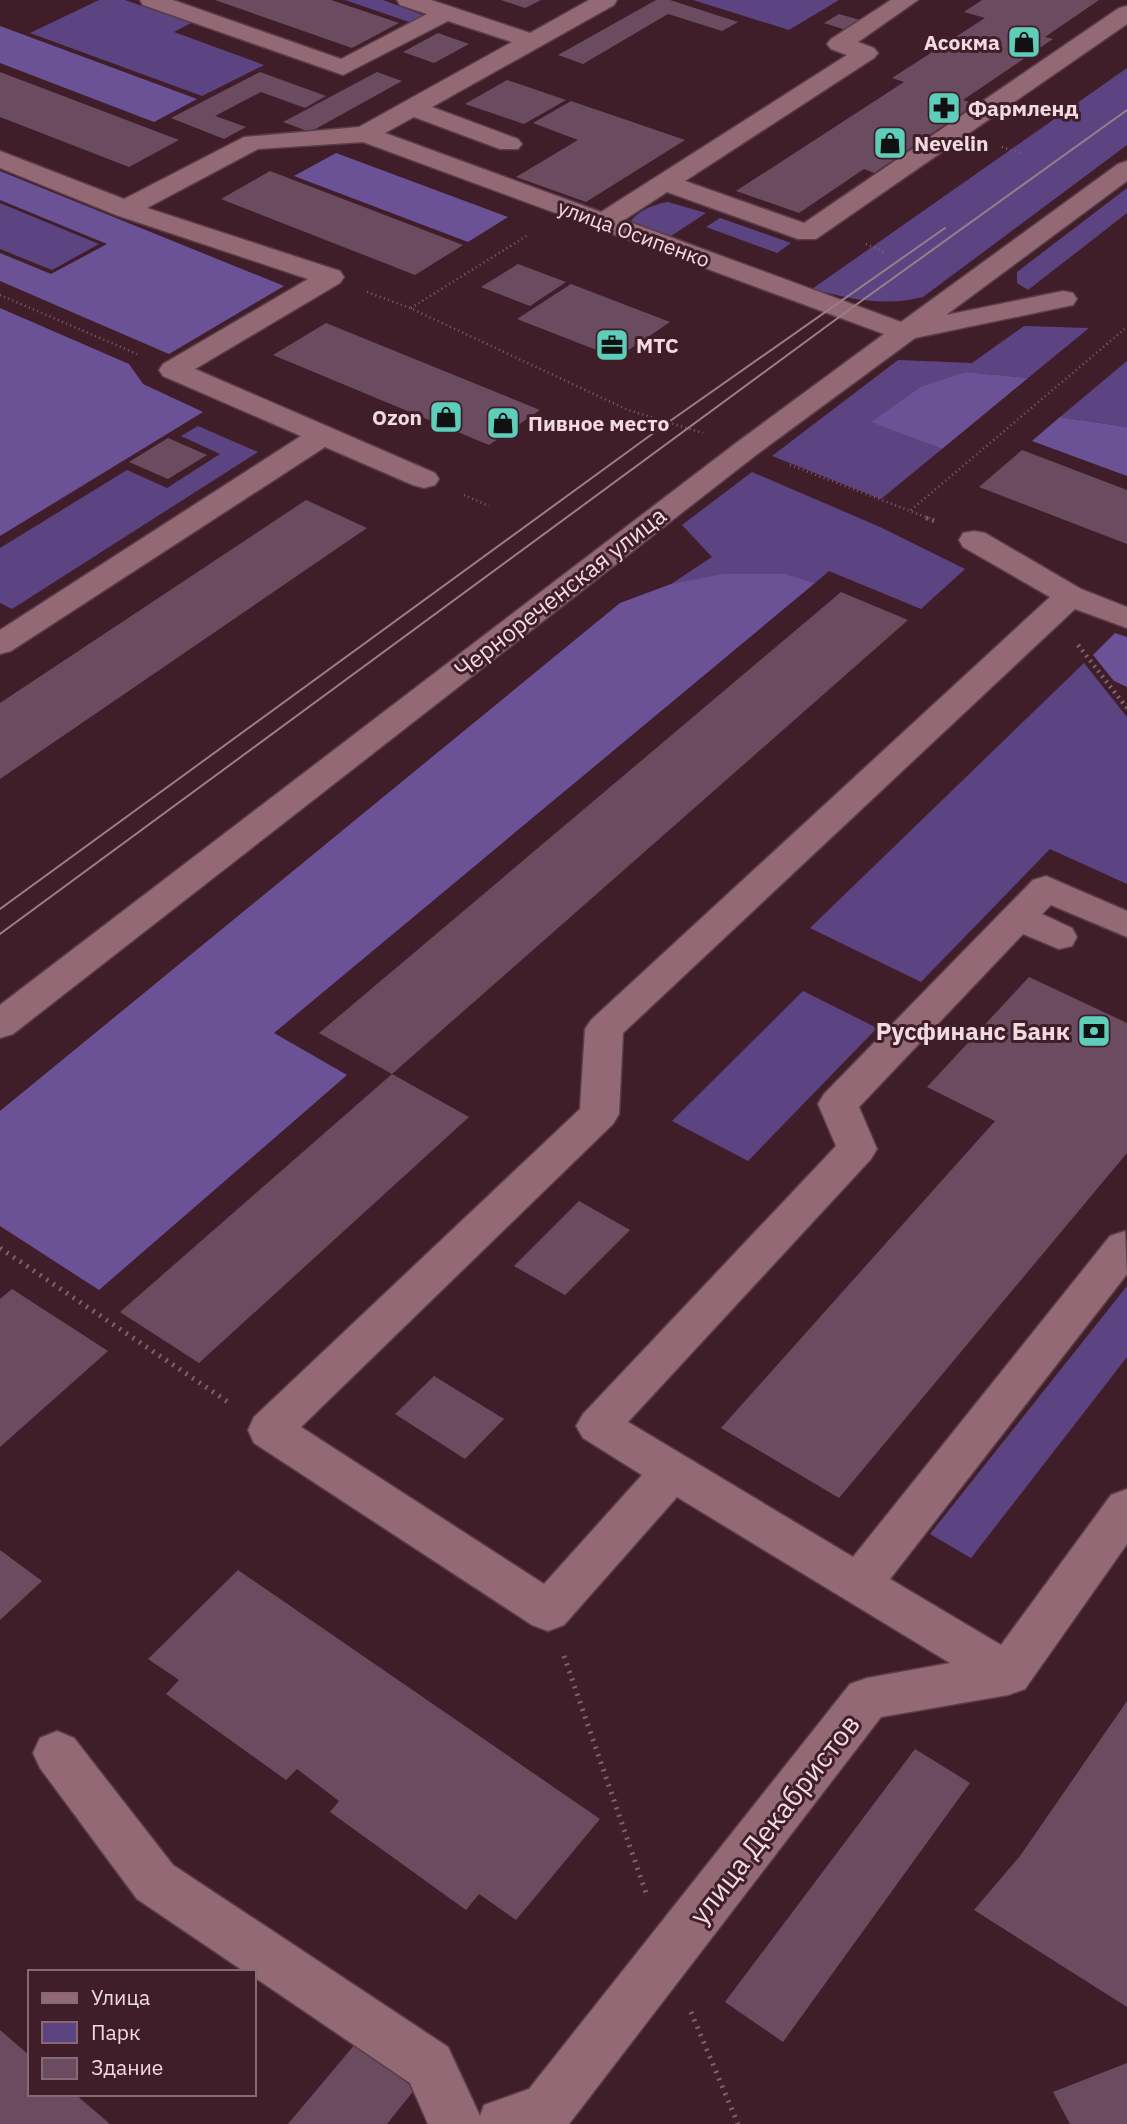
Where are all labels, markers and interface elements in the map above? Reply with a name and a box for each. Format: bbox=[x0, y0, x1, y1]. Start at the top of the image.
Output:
shop icon: Асокма bbox=[1005, 23, 1043, 61]
place label: Асокма bbox=[924, 28, 1000, 56]
pharmacy icon: Фармленд bbox=[925, 89, 963, 127]
place label: Фармленд bbox=[968, 94, 1078, 122]
shop icon: Nevelin bbox=[871, 124, 909, 162]
place label: Nevelin bbox=[914, 129, 989, 157]
street label: улица Осипенко bbox=[554, 193, 714, 273]
office icon: МТС bbox=[593, 326, 631, 364]
place label: МТС bbox=[636, 331, 679, 359]
shop icon: Ozon bbox=[427, 398, 465, 436]
place label: Ozon bbox=[372, 403, 422, 431]
shop icon: Пивное место bbox=[484, 404, 522, 442]
place label: Пивное место bbox=[528, 409, 670, 437]
street label: Чернореченская улица bbox=[448, 499, 673, 685]
bank icon: Русфинанс Банк bbox=[1075, 1012, 1113, 1050]
place label: Русфинанс Банк bbox=[876, 1015, 1070, 1047]
street label: улица Декабристов bbox=[680, 1706, 868, 1932]
legend bbox=[28, 1970, 256, 2096]
text: Улица bbox=[91, 1983, 150, 2011]
text: Парк bbox=[91, 2018, 141, 2046]
text: Здание bbox=[91, 2053, 163, 2081]

